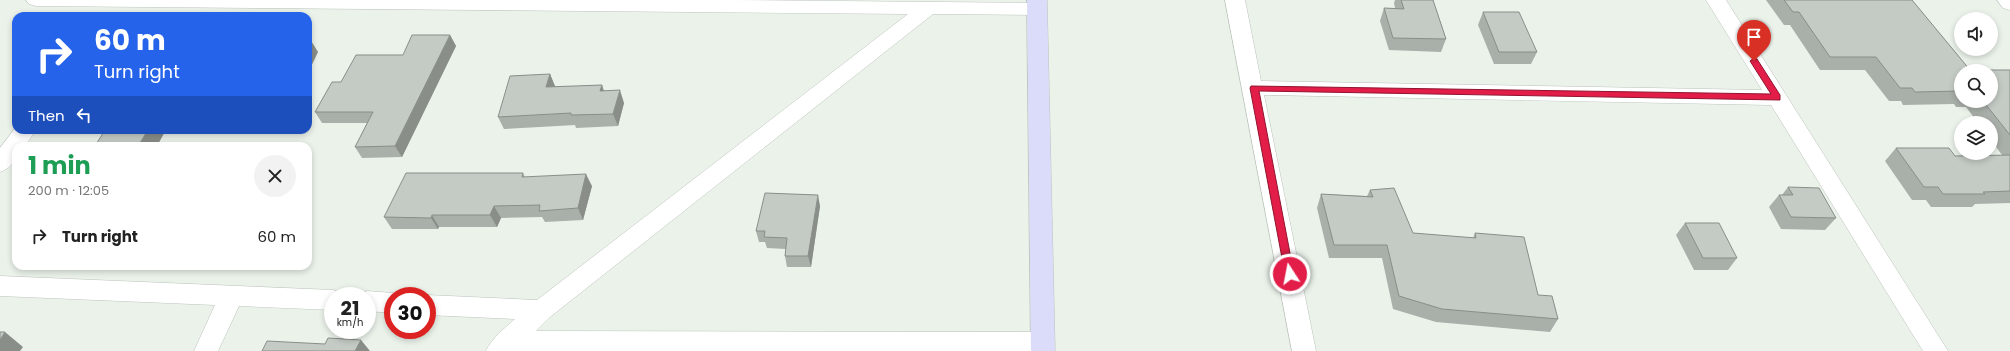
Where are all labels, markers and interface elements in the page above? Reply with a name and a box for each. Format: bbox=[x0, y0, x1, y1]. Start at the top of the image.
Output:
map controls bbox=[1954, 12, 1998, 160]
button: sound bbox=[1954, 12, 1998, 56]
pin bbox=[1737, 20, 1771, 61]
text: 60 m bbox=[94, 21, 166, 60]
icon: arrive bbox=[1743, 26, 1765, 48]
icon: right bbox=[28, 28, 80, 80]
text: Turn right bbox=[94, 59, 180, 84]
button: search bbox=[1954, 64, 1998, 108]
icon: left bbox=[73, 104, 95, 126]
text: Then bbox=[28, 105, 65, 126]
button: layers bbox=[1954, 116, 1998, 160]
text: 1 min bbox=[28, 149, 91, 182]
button: close bbox=[254, 155, 296, 197]
text: 200 m · 12:05 bbox=[28, 181, 109, 200]
icon: right bbox=[28, 225, 50, 247]
text: Turn right bbox=[62, 226, 138, 247]
text: 60 m bbox=[258, 226, 296, 247]
position arrow bbox=[1269, 253, 1311, 295]
speed limit sign: 30 bbox=[384, 287, 436, 339]
text: 21 bbox=[341, 294, 359, 322]
text: km/h bbox=[337, 315, 363, 330]

